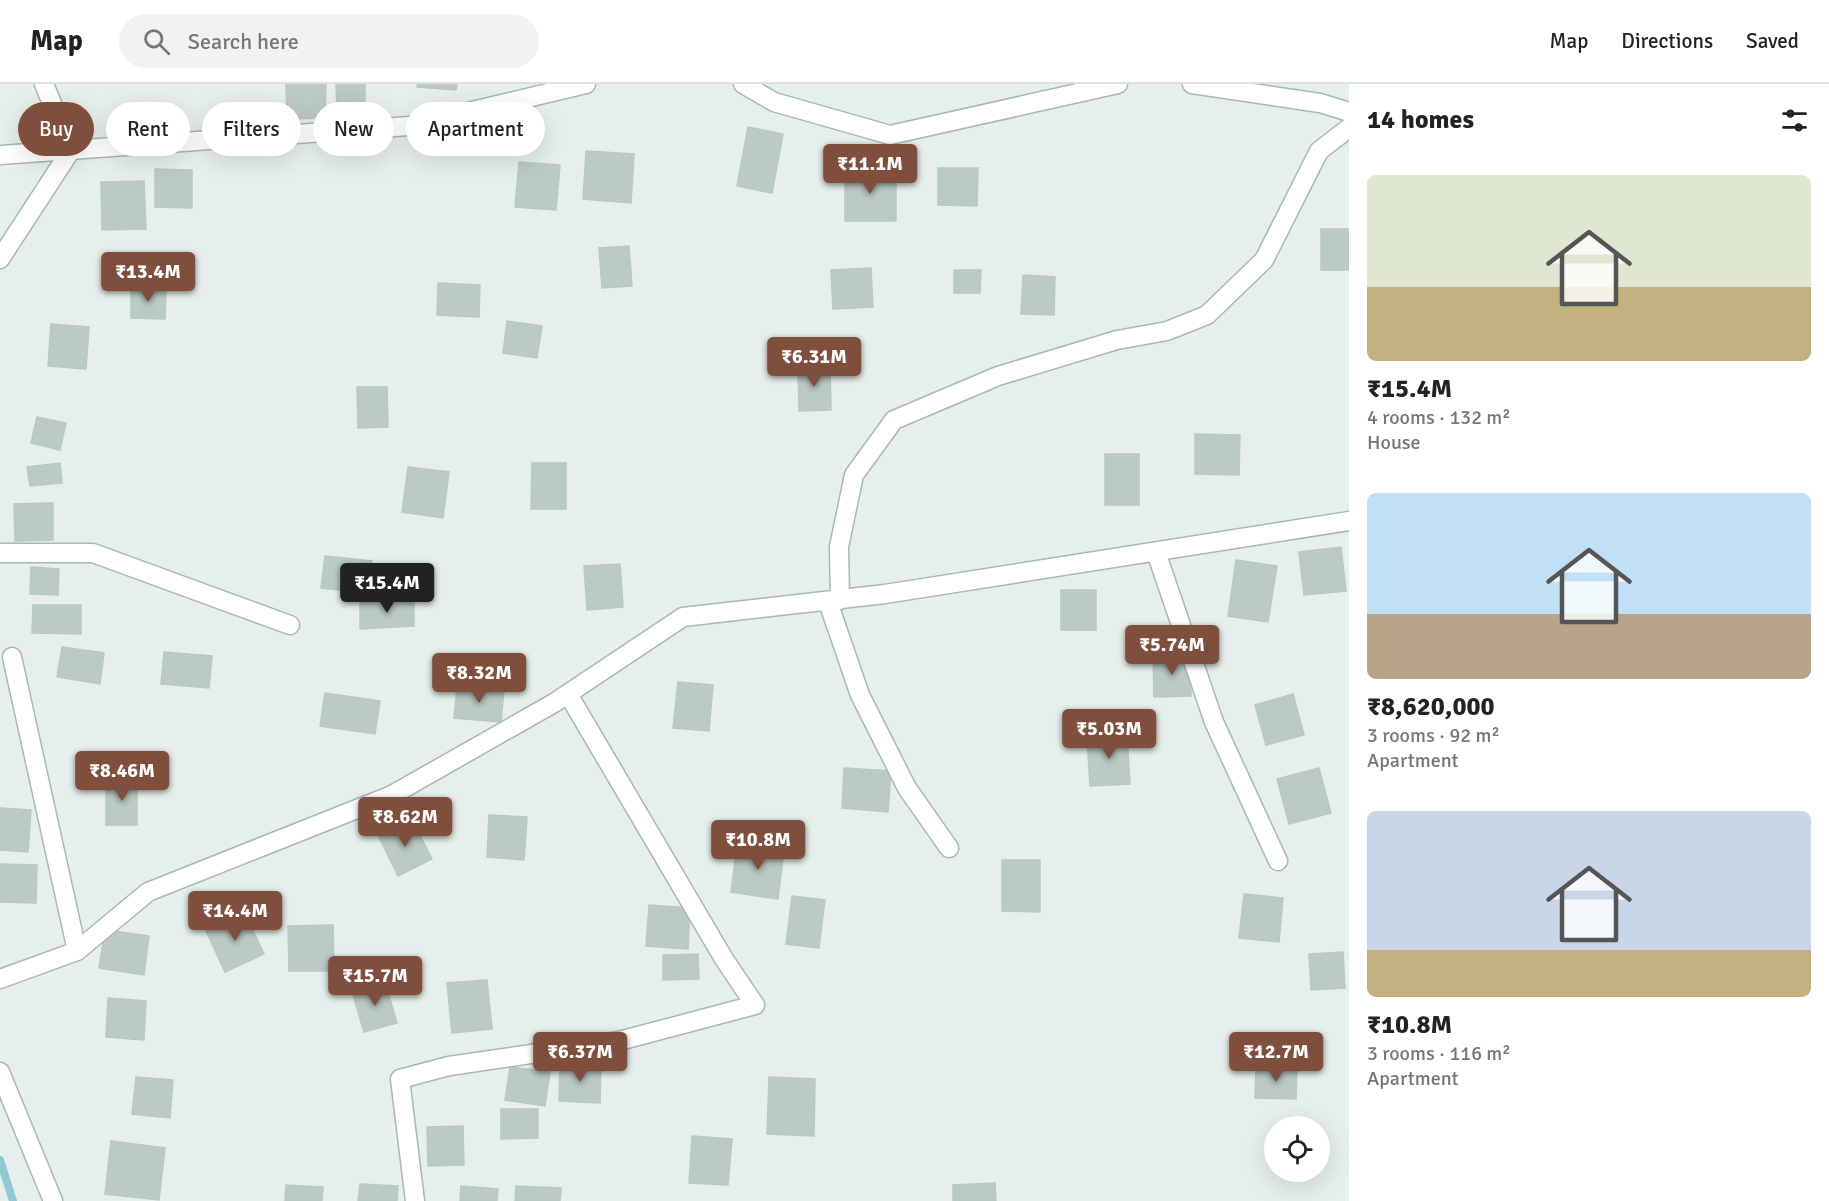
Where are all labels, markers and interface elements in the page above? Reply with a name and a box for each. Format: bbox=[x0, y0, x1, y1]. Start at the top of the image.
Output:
search box bbox=[119, 14, 539, 68]
text: Map bbox=[30, 24, 83, 58]
icon: search bbox=[140, 25, 173, 58]
text: Search here bbox=[188, 28, 299, 55]
text: Map bbox=[1550, 28, 1588, 54]
text: Directions bbox=[1621, 28, 1713, 54]
text: Saved bbox=[1746, 28, 1799, 54]
chip: Buy bbox=[18, 102, 94, 156]
chip: Rent bbox=[106, 102, 190, 156]
chip: Filters bbox=[202, 102, 301, 156]
chip: New bbox=[313, 102, 394, 156]
chip: Apartment bbox=[406, 102, 545, 156]
text: 14 homes bbox=[1367, 104, 1474, 136]
icon: filters bbox=[1778, 104, 1811, 137]
pin: ₹11.1M bbox=[821, 144, 919, 195]
text: ₹11.1M bbox=[837, 151, 903, 176]
icon: home bbox=[1535, 214, 1643, 322]
pin: ₹13.4M bbox=[99, 252, 197, 303]
text: ₹13.4M bbox=[115, 259, 181, 284]
pin: ₹6.31M bbox=[765, 337, 863, 388]
text: ₹6.31M bbox=[781, 344, 847, 369]
text: ₹15.4M bbox=[1367, 373, 1452, 405]
text: 4 rooms · 132 m² bbox=[1367, 405, 1511, 430]
text: House bbox=[1367, 430, 1421, 455]
icon: home bbox=[1535, 532, 1643, 640]
pin: ₹15.4M bbox=[338, 563, 436, 614]
text: ₹15.4M bbox=[354, 570, 420, 595]
pin: ₹5.74M bbox=[1123, 625, 1221, 676]
text: ₹5.74M bbox=[1139, 632, 1205, 657]
pin: ₹8.32M bbox=[430, 653, 528, 704]
text: ₹8.32M bbox=[446, 660, 512, 685]
text: ₹8,620,000 bbox=[1367, 691, 1495, 723]
pin: ₹5.03M bbox=[1060, 709, 1158, 760]
text: ₹5.03M bbox=[1076, 716, 1142, 741]
text: 3 rooms · 92 m² bbox=[1367, 723, 1500, 748]
text: Apartment bbox=[1367, 748, 1459, 773]
pin: ₹8.46M bbox=[73, 751, 171, 802]
text: ₹8.46M bbox=[89, 758, 155, 783]
pin: ₹8.62M bbox=[356, 797, 454, 848]
text: ₹8.62M bbox=[372, 804, 438, 829]
pin: ₹10.8M bbox=[709, 820, 807, 871]
text: ₹10.8M bbox=[725, 827, 791, 852]
icon: home bbox=[1535, 850, 1643, 958]
pin: ₹14.4M bbox=[186, 891, 284, 942]
text: ₹14.4M bbox=[202, 898, 268, 923]
pin: ₹15.7M bbox=[326, 956, 424, 1007]
text: ₹15.7M bbox=[342, 963, 408, 988]
text: ₹10.8M bbox=[1367, 1009, 1452, 1041]
pin: ₹6.37M bbox=[531, 1032, 629, 1083]
pin: ₹12.7M bbox=[1227, 1032, 1325, 1083]
text: ₹6.37M bbox=[547, 1039, 613, 1064]
text: ₹12.7M bbox=[1243, 1039, 1309, 1064]
text: 3 rooms · 116 m² bbox=[1367, 1041, 1511, 1066]
text: Apartment bbox=[1367, 1066, 1459, 1091]
map controls bbox=[1264, 1116, 1330, 1182]
button: locate bbox=[1264, 1116, 1330, 1182]

